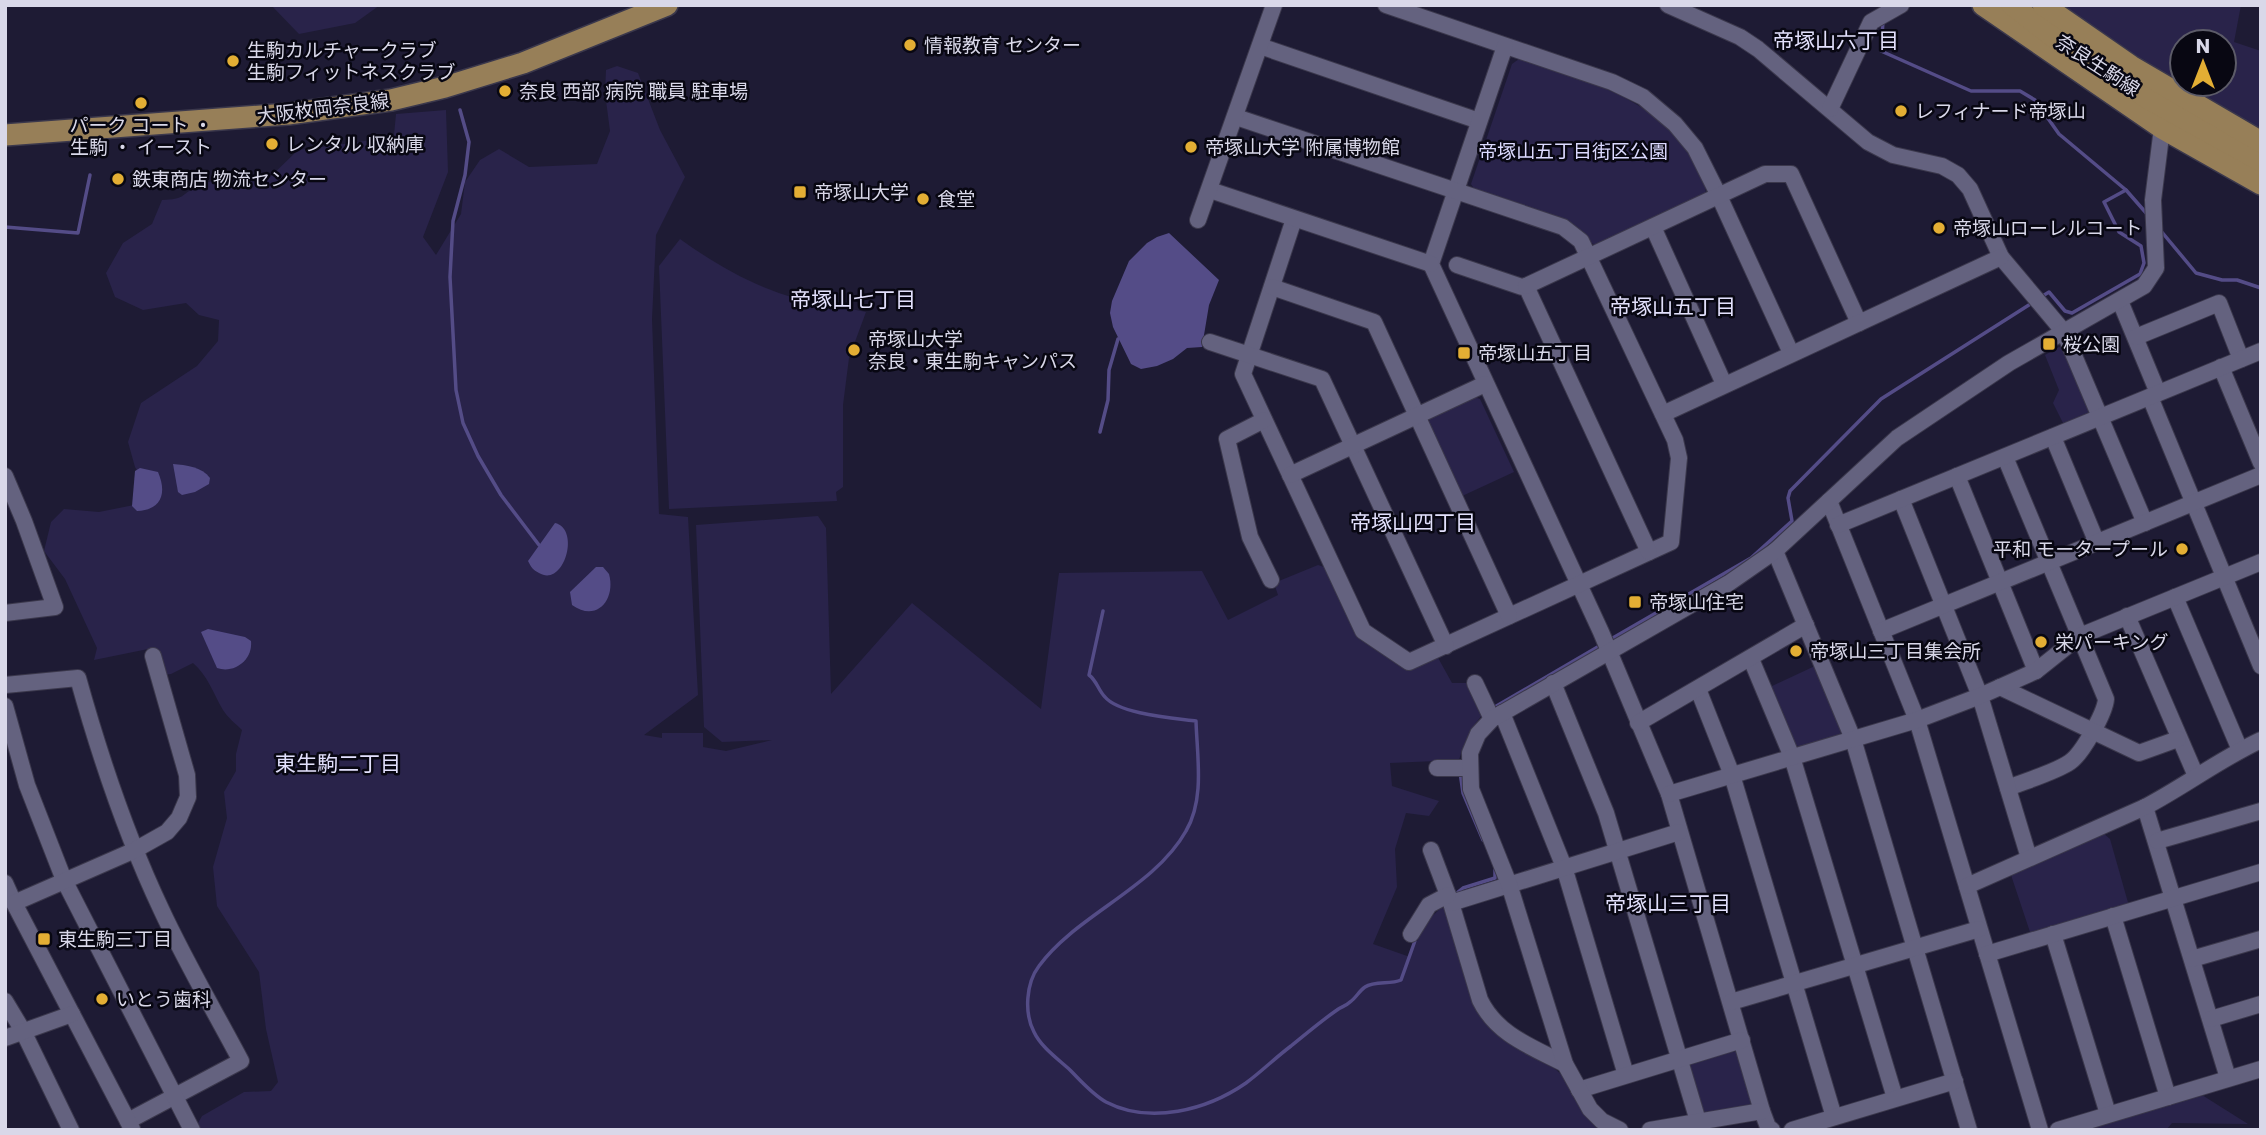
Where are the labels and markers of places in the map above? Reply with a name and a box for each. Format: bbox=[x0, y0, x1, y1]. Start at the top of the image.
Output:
place label: 情報教育 センター bbox=[924, 32, 1081, 59]
place label: 生駒カルチャークラブ 生駒フィットネスクラブ bbox=[247, 37, 456, 86]
marker: 情報教育 センター bbox=[902, 37, 918, 53]
marker: 生駒カルチャークラブ 生駒フィットネスクラブ bbox=[225, 53, 241, 69]
place label: 奈良 西部 病院 職員 駐車場 bbox=[519, 78, 748, 105]
marker: 奈良 西部 病院 職員 駐車場 bbox=[497, 83, 513, 99]
marker: パーク コート ・ 生駒 ・ イースト bbox=[133, 95, 149, 111]
place label: レフィナード帝塚山 bbox=[1915, 98, 2086, 125]
marker: レフィナード帝塚山 bbox=[1893, 103, 1909, 119]
place label: パーク コート ・ 生駒 ・ イースト bbox=[69, 112, 213, 161]
place label: レンタル 収納庫 bbox=[286, 131, 424, 158]
place label: 帝塚山大学 附属博物館 bbox=[1205, 134, 1400, 161]
marker: レンタル 収納庫 bbox=[264, 136, 280, 152]
marker: 帝塚山大学 附属博物館 bbox=[1183, 139, 1199, 155]
place label: 鉄東商店 物流センター bbox=[132, 166, 327, 193]
marker: 鉄東商店 物流センター bbox=[110, 171, 126, 187]
place label: 帝塚山大学 bbox=[814, 179, 909, 206]
marker: 帝塚山大学 bbox=[792, 184, 808, 200]
place label: 食堂 bbox=[937, 186, 975, 213]
marker: 食堂 bbox=[915, 191, 931, 207]
place label: 帝塚山ローレルコート bbox=[1953, 215, 2143, 242]
marker: 帝塚山ローレルコート bbox=[1931, 220, 1947, 236]
place label: 帝塚山大学 奈良・東生駒キャンパス bbox=[868, 326, 1077, 375]
place label: 桜公園 bbox=[2063, 331, 2120, 358]
marker: 桜公園 bbox=[2041, 336, 2057, 352]
place label: 帝塚山五丁目 bbox=[1478, 340, 1592, 367]
marker: 帝塚山大学 奈良・東生駒キャンパス bbox=[846, 342, 862, 358]
marker: 帝塚山五丁目 bbox=[1456, 345, 1472, 361]
place label: 平和 モータープール bbox=[1993, 536, 2168, 563]
marker: 平和 モータープール bbox=[2174, 541, 2190, 557]
place label: 帝塚山住宅 bbox=[1649, 589, 1744, 616]
marker: 帝塚山住宅 bbox=[1627, 594, 1643, 610]
place label: 栄パーキング bbox=[2055, 629, 2168, 656]
marker: 栄パーキング bbox=[2033, 634, 2049, 650]
place label: 帝塚山三丁目集会所 bbox=[1810, 638, 1981, 665]
marker: 帝塚山三丁目集会所 bbox=[1788, 643, 1804, 659]
place label: 東生駒三丁目 bbox=[58, 926, 172, 953]
marker: 東生駒三丁目 bbox=[36, 931, 52, 947]
place label: いとう歯科 bbox=[116, 986, 211, 1013]
marker: いとう歯科 bbox=[94, 991, 110, 1007]

